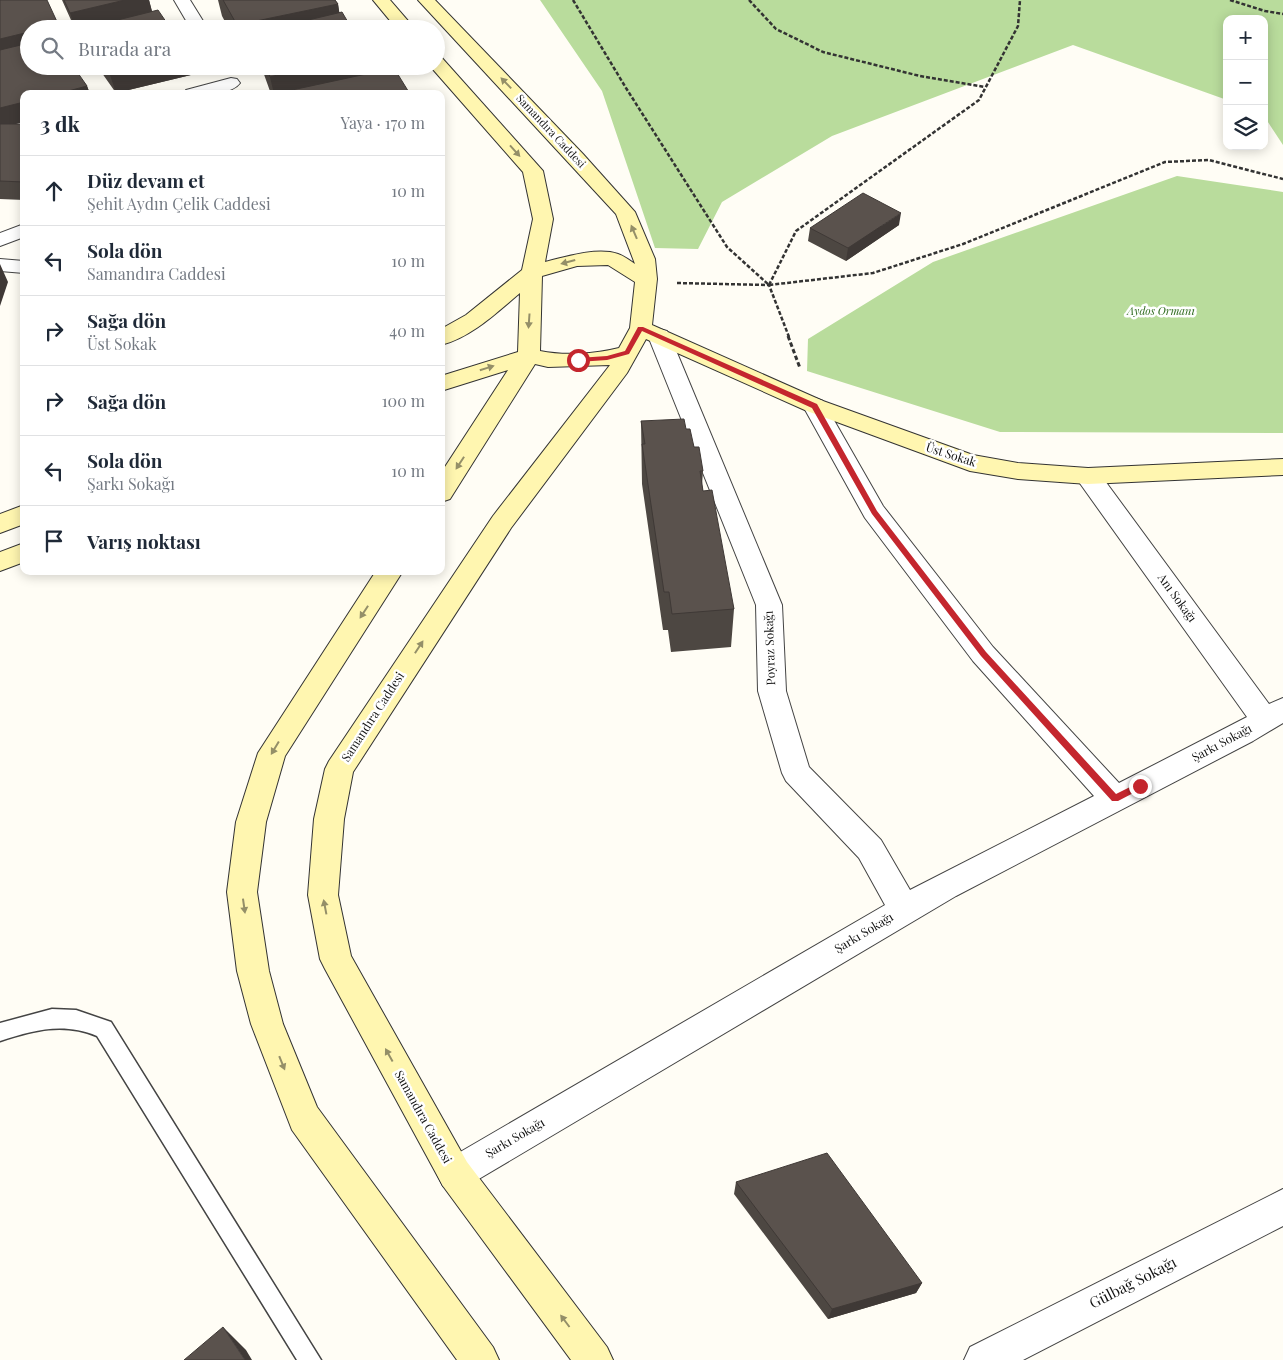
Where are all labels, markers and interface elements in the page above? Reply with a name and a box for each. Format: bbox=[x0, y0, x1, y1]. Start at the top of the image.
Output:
map controls bbox=[1223, 15, 1268, 150]
button: + bbox=[1223, 15, 1268, 60]
search box bbox=[20, 20, 445, 75]
icon: search bbox=[38, 34, 66, 62]
text: Burada ara bbox=[78, 35, 171, 61]
button: − bbox=[1223, 60, 1268, 105]
one-way arrow bbox=[500, 78, 512, 90]
street label: Samandıra Caddesi bbox=[513, 91, 589, 171]
button: layers bbox=[1223, 105, 1268, 150]
text: 3 dk bbox=[40, 109, 80, 137]
text: Yaya · 170 m bbox=[341, 112, 425, 133]
one-way arrow bbox=[509, 144, 521, 156]
text: Düz devam et bbox=[87, 167, 205, 193]
icon: ahead bbox=[40, 177, 68, 205]
text: 10 m bbox=[391, 180, 425, 201]
text: Şehit Aydın Çelik Caddesi bbox=[87, 193, 271, 214]
one-way arrow bbox=[629, 225, 637, 239]
text: Sola dön bbox=[87, 237, 163, 263]
icon: left bbox=[40, 247, 68, 275]
text: 10 m bbox=[391, 250, 425, 271]
one-way arrow bbox=[561, 258, 576, 266]
text: Samandıra Caddesi bbox=[87, 263, 226, 284]
park label: Aydos Ormanı bbox=[1126, 303, 1195, 318]
text: Sağa dön bbox=[87, 307, 166, 333]
one-way arrow bbox=[525, 313, 533, 329]
icon: right bbox=[40, 317, 68, 345]
text: 40 m bbox=[389, 320, 425, 341]
text: Üst Sokak bbox=[87, 333, 157, 354]
route start bbox=[567, 349, 590, 372]
one-way arrow bbox=[480, 364, 495, 372]
icon: right bbox=[40, 387, 68, 415]
text: Sağa dön bbox=[87, 388, 166, 414]
text: 100 m bbox=[382, 390, 425, 411]
street label: Üst Sokak bbox=[924, 438, 979, 470]
text: Sola dön bbox=[87, 447, 163, 473]
one-way arrow bbox=[456, 456, 465, 470]
icon: left bbox=[40, 457, 68, 485]
text: 10 m bbox=[391, 460, 425, 481]
text: Şarkı Sokağı bbox=[87, 473, 175, 494]
icon: arrive bbox=[40, 527, 68, 555]
text: Varış noktası bbox=[87, 528, 201, 554]
street label: Anı Sokağı bbox=[1154, 569, 1201, 625]
one-way arrow bbox=[359, 605, 369, 619]
street label: Poyraz Sokağı bbox=[760, 610, 778, 686]
one-way arrow bbox=[414, 641, 424, 654]
street label: Samandıra Caddesi bbox=[337, 668, 407, 764]
street label: Şarkı Sokağı bbox=[1189, 719, 1255, 765]
one-way arrow bbox=[271, 742, 280, 755]
route end bbox=[1129, 775, 1152, 798]
one-way arrow bbox=[240, 898, 248, 914]
one-way arrow bbox=[321, 899, 329, 915]
street label: Şarkı Sokağı bbox=[831, 908, 896, 956]
one-way arrow bbox=[385, 1047, 393, 1062]
one-way arrow bbox=[279, 1056, 287, 1070]
street label: Samandıra Caddesi bbox=[392, 1067, 456, 1166]
street label: Şarkı Sokağı bbox=[482, 1113, 547, 1161]
street label: Gülbağ Sokağı bbox=[1086, 1251, 1180, 1313]
one-way arrow bbox=[560, 1314, 570, 1328]

